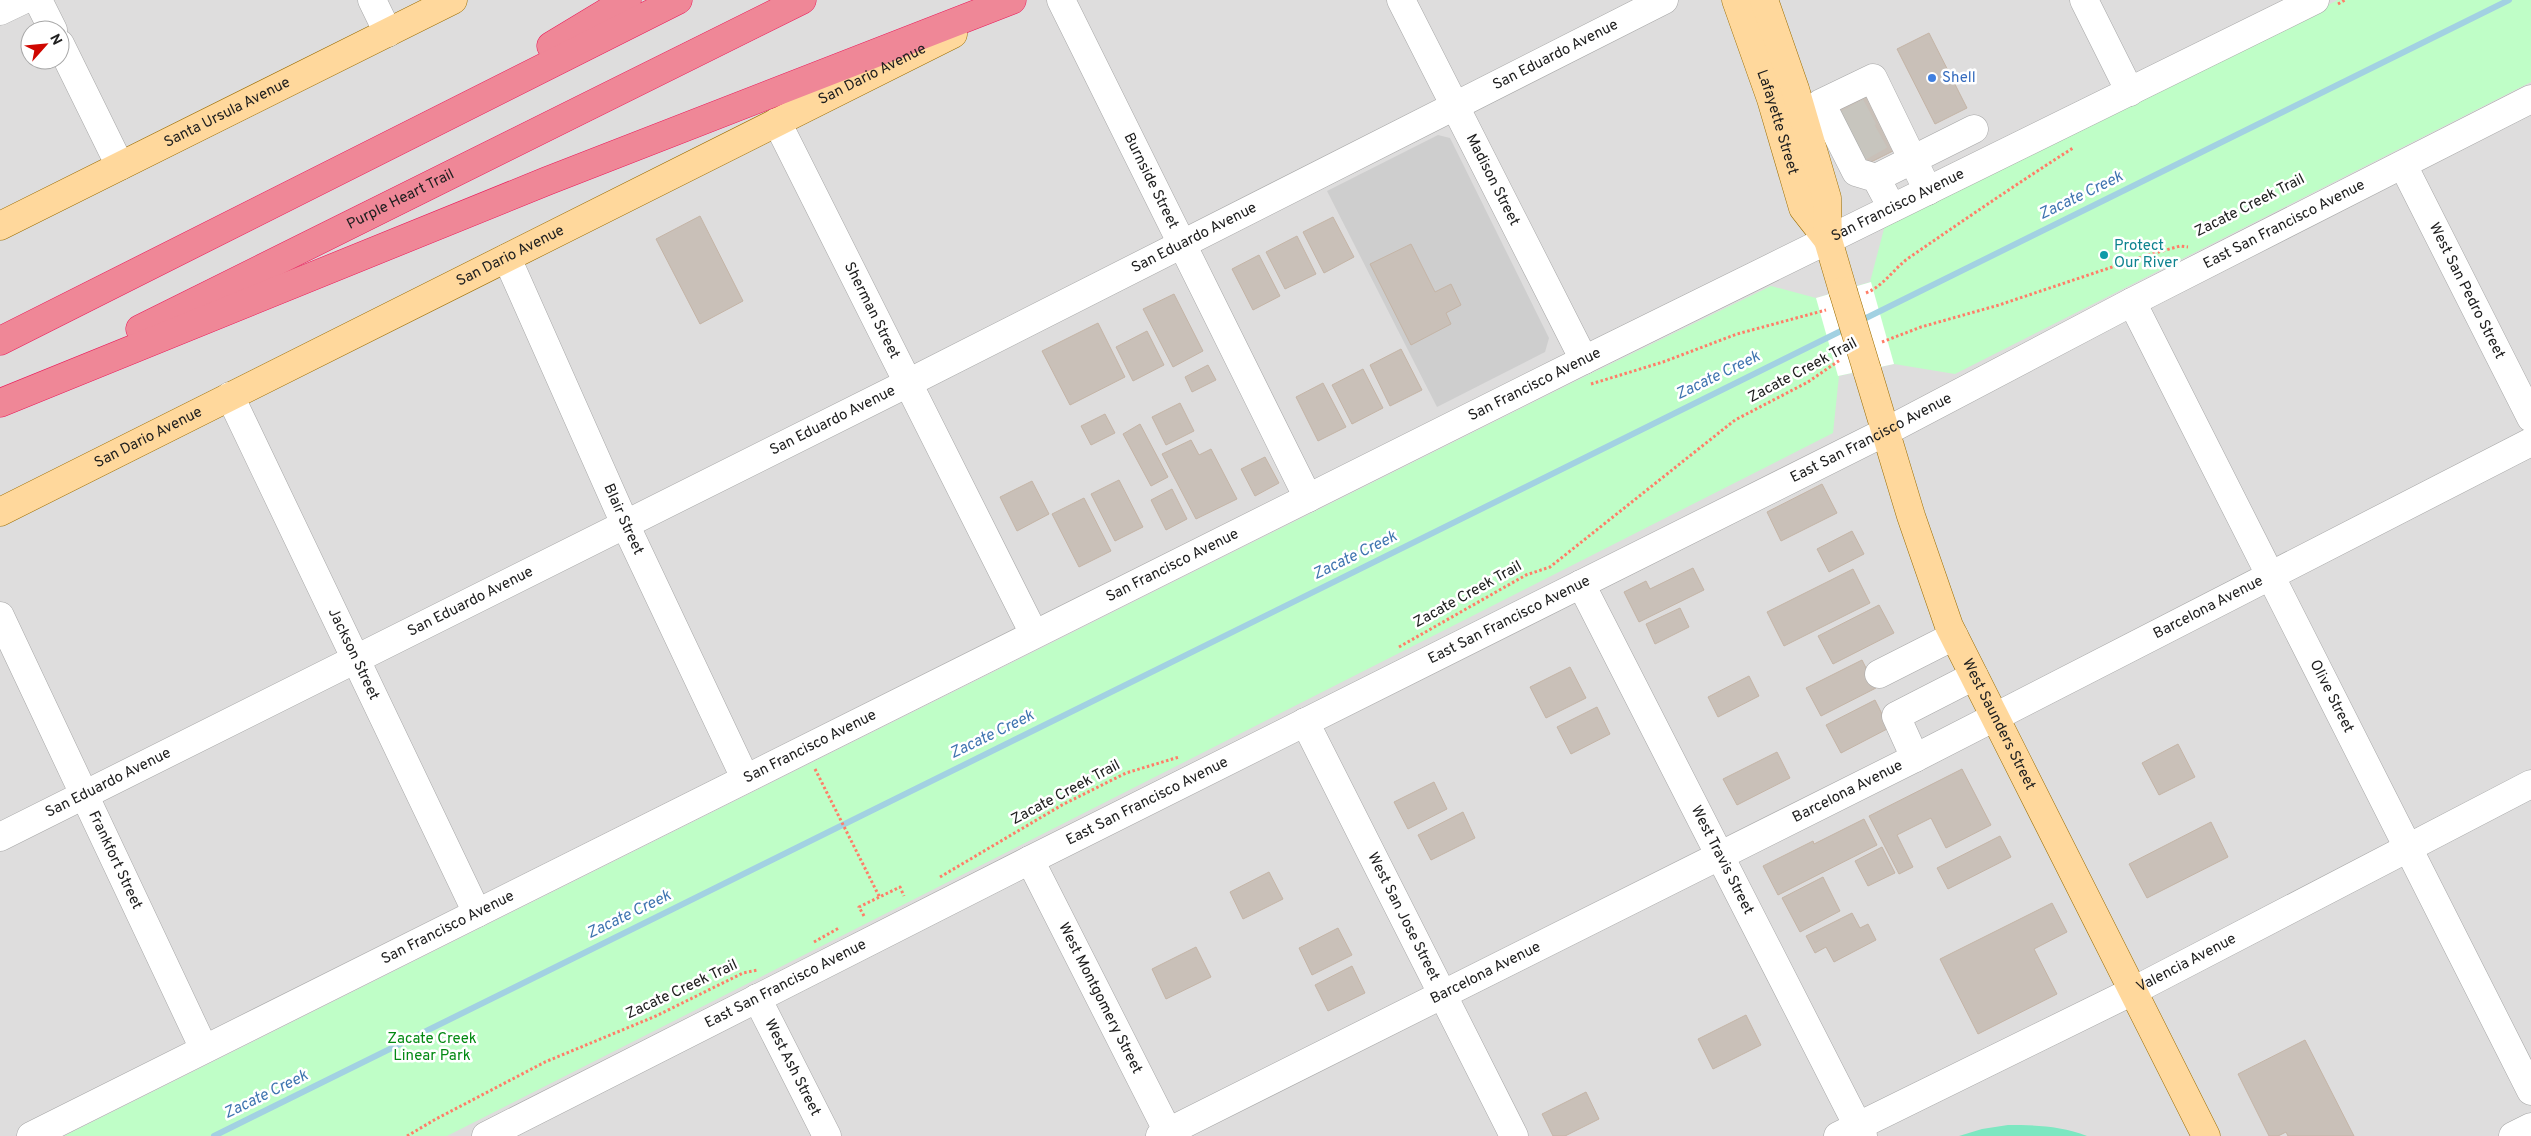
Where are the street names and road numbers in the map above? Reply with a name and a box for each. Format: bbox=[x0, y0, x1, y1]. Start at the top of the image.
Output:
street label: San Eduardo Avenue bbox=[1490, 15, 1621, 95]
street label: San Dario Avenue bbox=[815, 39, 930, 109]
street label: Lafayette Street bbox=[1752, 67, 1802, 177]
street label: Santa Ursula Avenue bbox=[161, 73, 294, 152]
street label: Burnside Street bbox=[1119, 130, 1183, 232]
street label: Madison Street bbox=[1461, 131, 1524, 229]
street label: Purple Heart Trail bbox=[344, 165, 457, 234]
street label: San Francisco Avenue bbox=[1828, 165, 1968, 246]
street label: Zacate Creek Trail bbox=[2192, 170, 2308, 242]
street label: East San Francisco Avenue bbox=[2200, 176, 2368, 274]
street label: San Eduardo Avenue bbox=[1128, 198, 1260, 278]
street label: West San Pedro Street bbox=[2424, 219, 2509, 362]
street label: San Dario Avenue bbox=[453, 221, 567, 291]
street label: Sherman Street bbox=[839, 259, 904, 362]
street label: Zacate Creek Trail bbox=[1745, 334, 1861, 408]
street label: San Francisco Avenue bbox=[1465, 344, 1604, 426]
street label: San Eduardo Avenue bbox=[767, 381, 899, 460]
street label: East San Francisco Avenue bbox=[1787, 389, 1955, 487]
street label: San Dario Avenue bbox=[91, 403, 205, 473]
street label: Blair Street bbox=[599, 481, 648, 558]
street label: San Francisco Avenue bbox=[1103, 525, 1242, 607]
street label: Zacate Creek Trail bbox=[1410, 557, 1526, 633]
street label: San Eduardo Avenue bbox=[404, 562, 536, 641]
street label: Barcelona Avenue bbox=[2150, 571, 2266, 644]
street label: East San Francisco Avenue bbox=[1425, 572, 1594, 669]
street label: Jackson Street bbox=[323, 605, 383, 703]
street label: West Saunders Street bbox=[1958, 655, 2040, 793]
street label: Olive Street bbox=[2305, 657, 2358, 736]
street label: San Francisco Avenue bbox=[741, 706, 880, 788]
street label: San Eduardo Avenue bbox=[42, 744, 174, 822]
street label: East San Francisco Avenue bbox=[1063, 753, 1231, 850]
street label: Zacate Creek Trail bbox=[1008, 756, 1124, 830]
street label: Barcelona Avenue bbox=[1789, 756, 1906, 827]
street label: West Travis Street bbox=[1686, 802, 1758, 918]
street label: Frankfort Street bbox=[84, 808, 146, 913]
street label: West San Jose Street bbox=[1363, 849, 1444, 984]
street label: San Francisco Avenue bbox=[378, 887, 517, 969]
street label: West Montgomery Street bbox=[1054, 919, 1146, 1077]
street label: Valencia Avenue bbox=[2133, 929, 2240, 997]
street label: East San Francisco Avenue bbox=[702, 935, 870, 1033]
street label: Barcelona Avenue bbox=[1427, 937, 1544, 1009]
street label: Zacate Creek Trail bbox=[623, 956, 741, 1024]
street label: West Ash Street bbox=[760, 1016, 825, 1119]

